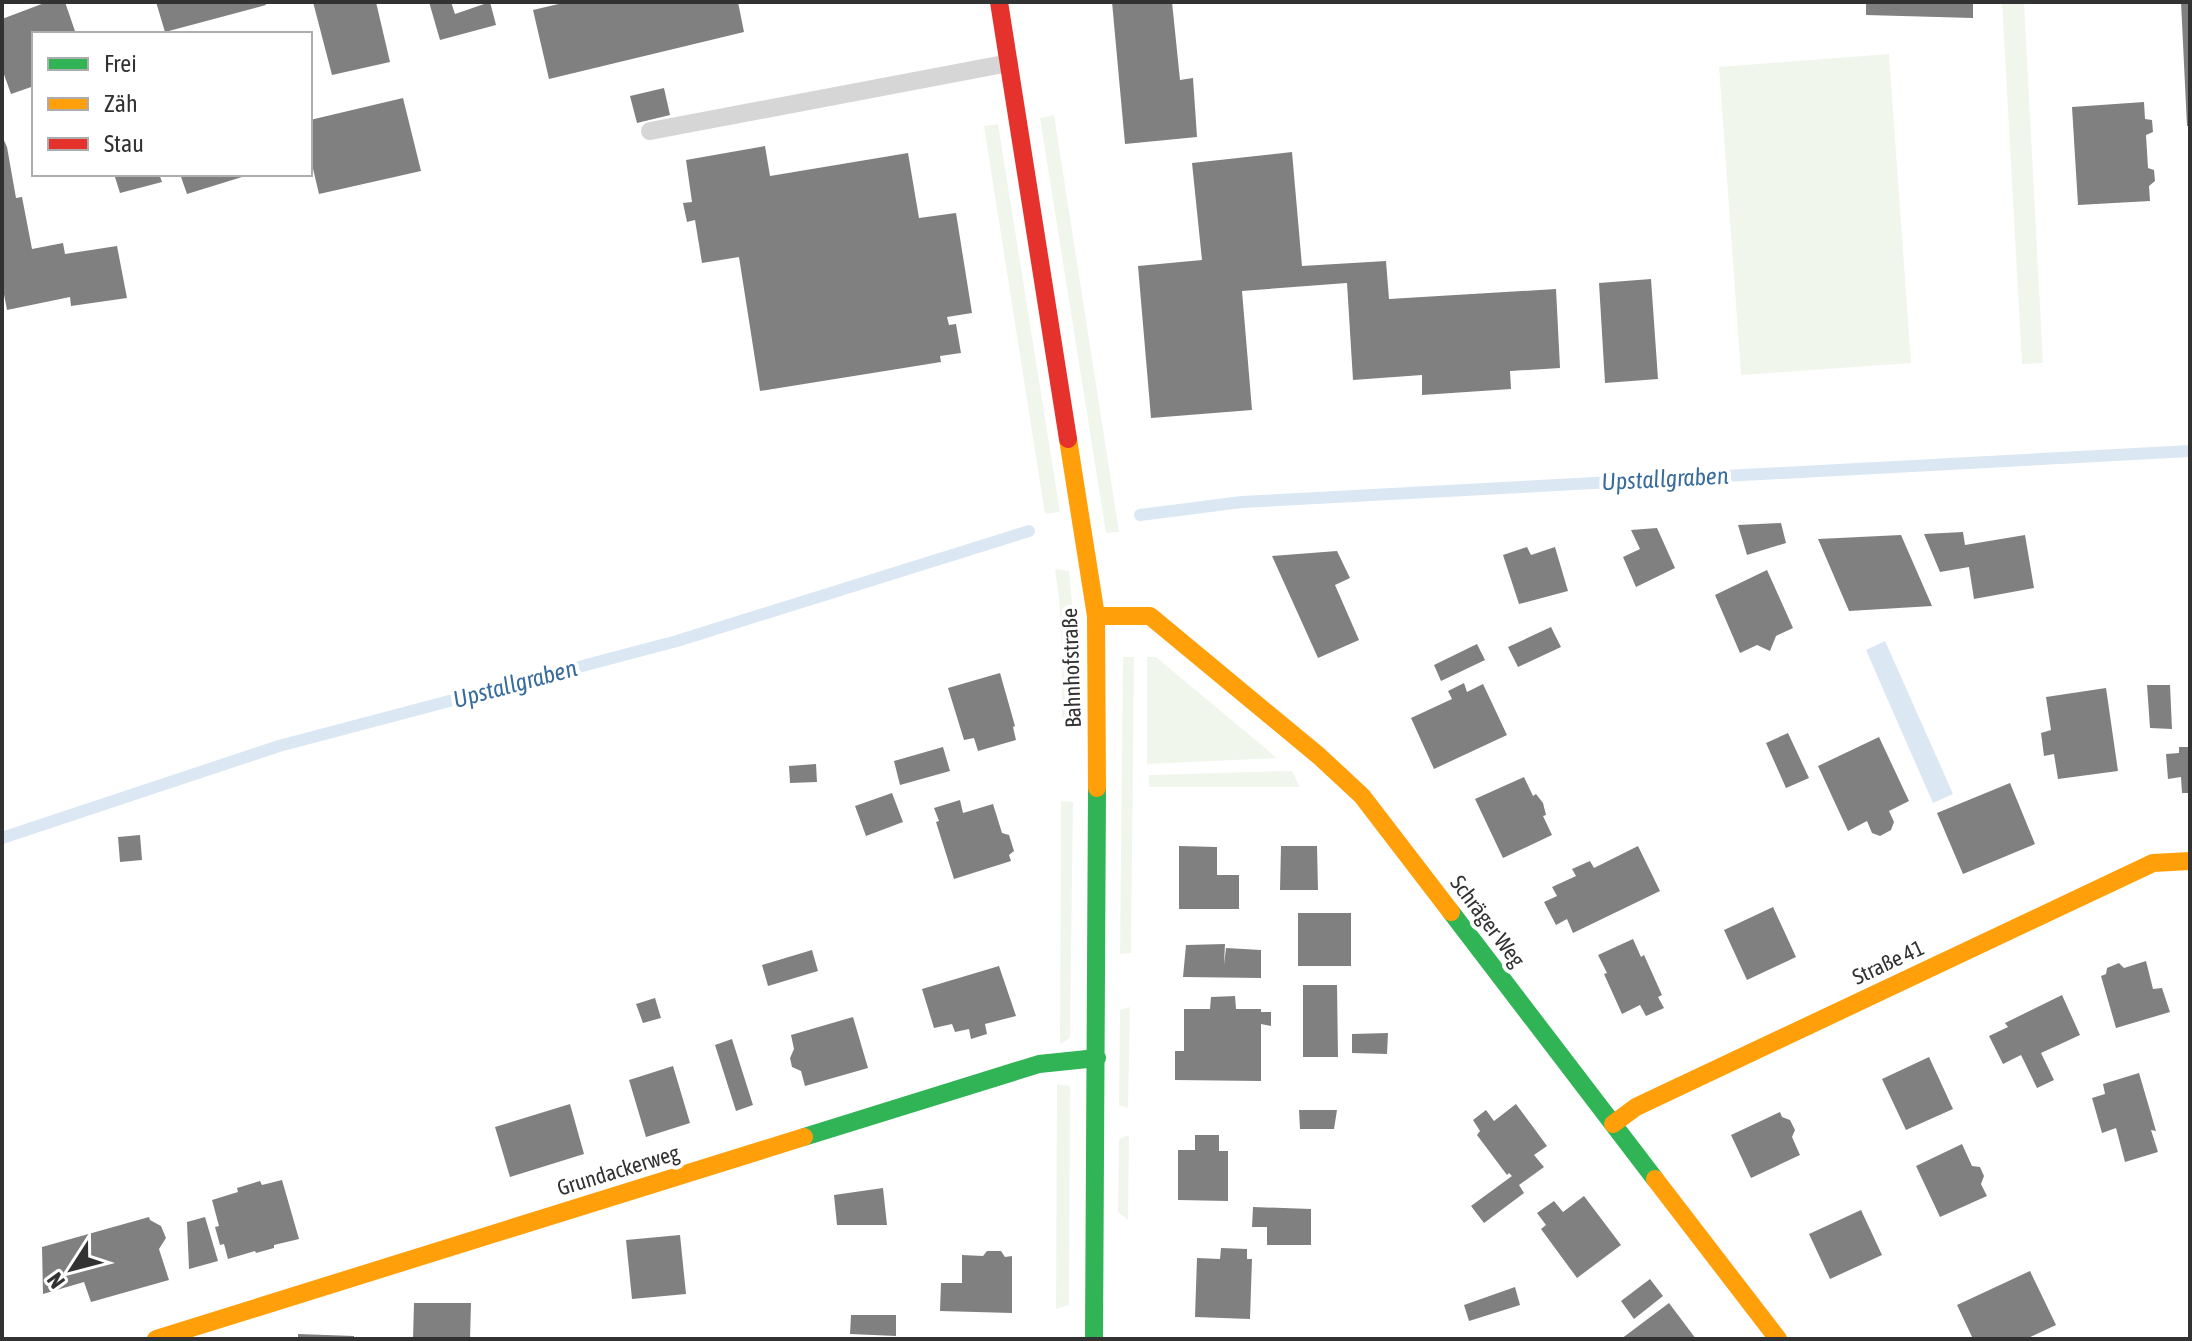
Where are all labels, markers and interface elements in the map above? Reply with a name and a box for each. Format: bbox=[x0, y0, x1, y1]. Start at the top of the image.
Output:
legend bbox=[32, 32, 312, 176]
text: Frei bbox=[104, 50, 137, 77]
text: Zäh bbox=[104, 90, 138, 117]
text: Stau bbox=[104, 130, 144, 157]
water label: Upstallgraben bbox=[1601, 462, 1729, 495]
street label: Bahnhofstraße bbox=[1056, 608, 1086, 728]
water label: Upstallgraben bbox=[450, 654, 580, 713]
street label: Schräger Weg bbox=[1445, 870, 1531, 972]
street label: Straße 41 bbox=[1848, 934, 1928, 990]
street label: Grundackerweg bbox=[554, 1139, 683, 1201]
north arrow bbox=[32, 1229, 112, 1309]
text: N bbox=[41, 1268, 70, 1294]

